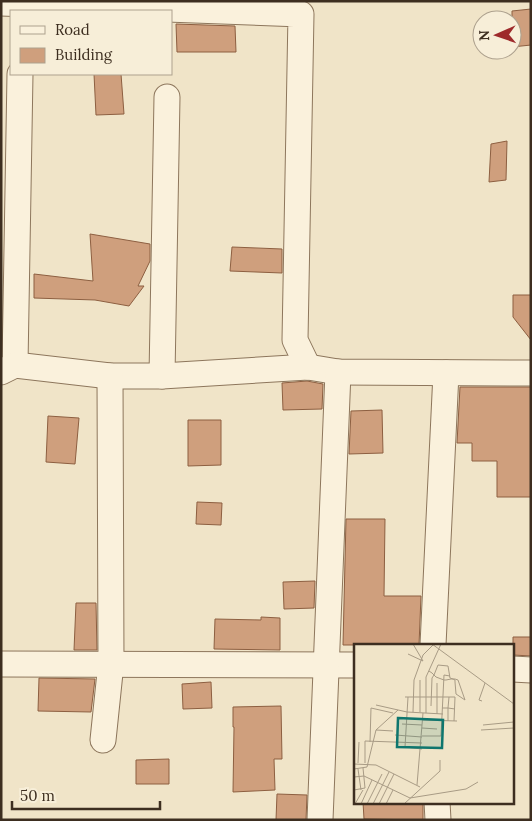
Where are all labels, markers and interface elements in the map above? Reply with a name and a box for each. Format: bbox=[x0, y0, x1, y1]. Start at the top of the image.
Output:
legend bbox=[10, 10, 172, 75]
north arrow bbox=[472, 10, 522, 60]
text: Road bbox=[55, 20, 90, 39]
text: N bbox=[475, 30, 493, 41]
text: Building bbox=[55, 45, 113, 64]
inset map bbox=[354, 644, 514, 804]
scale bar bbox=[12, 778, 160, 810]
text: 50 m bbox=[20, 786, 55, 805]

